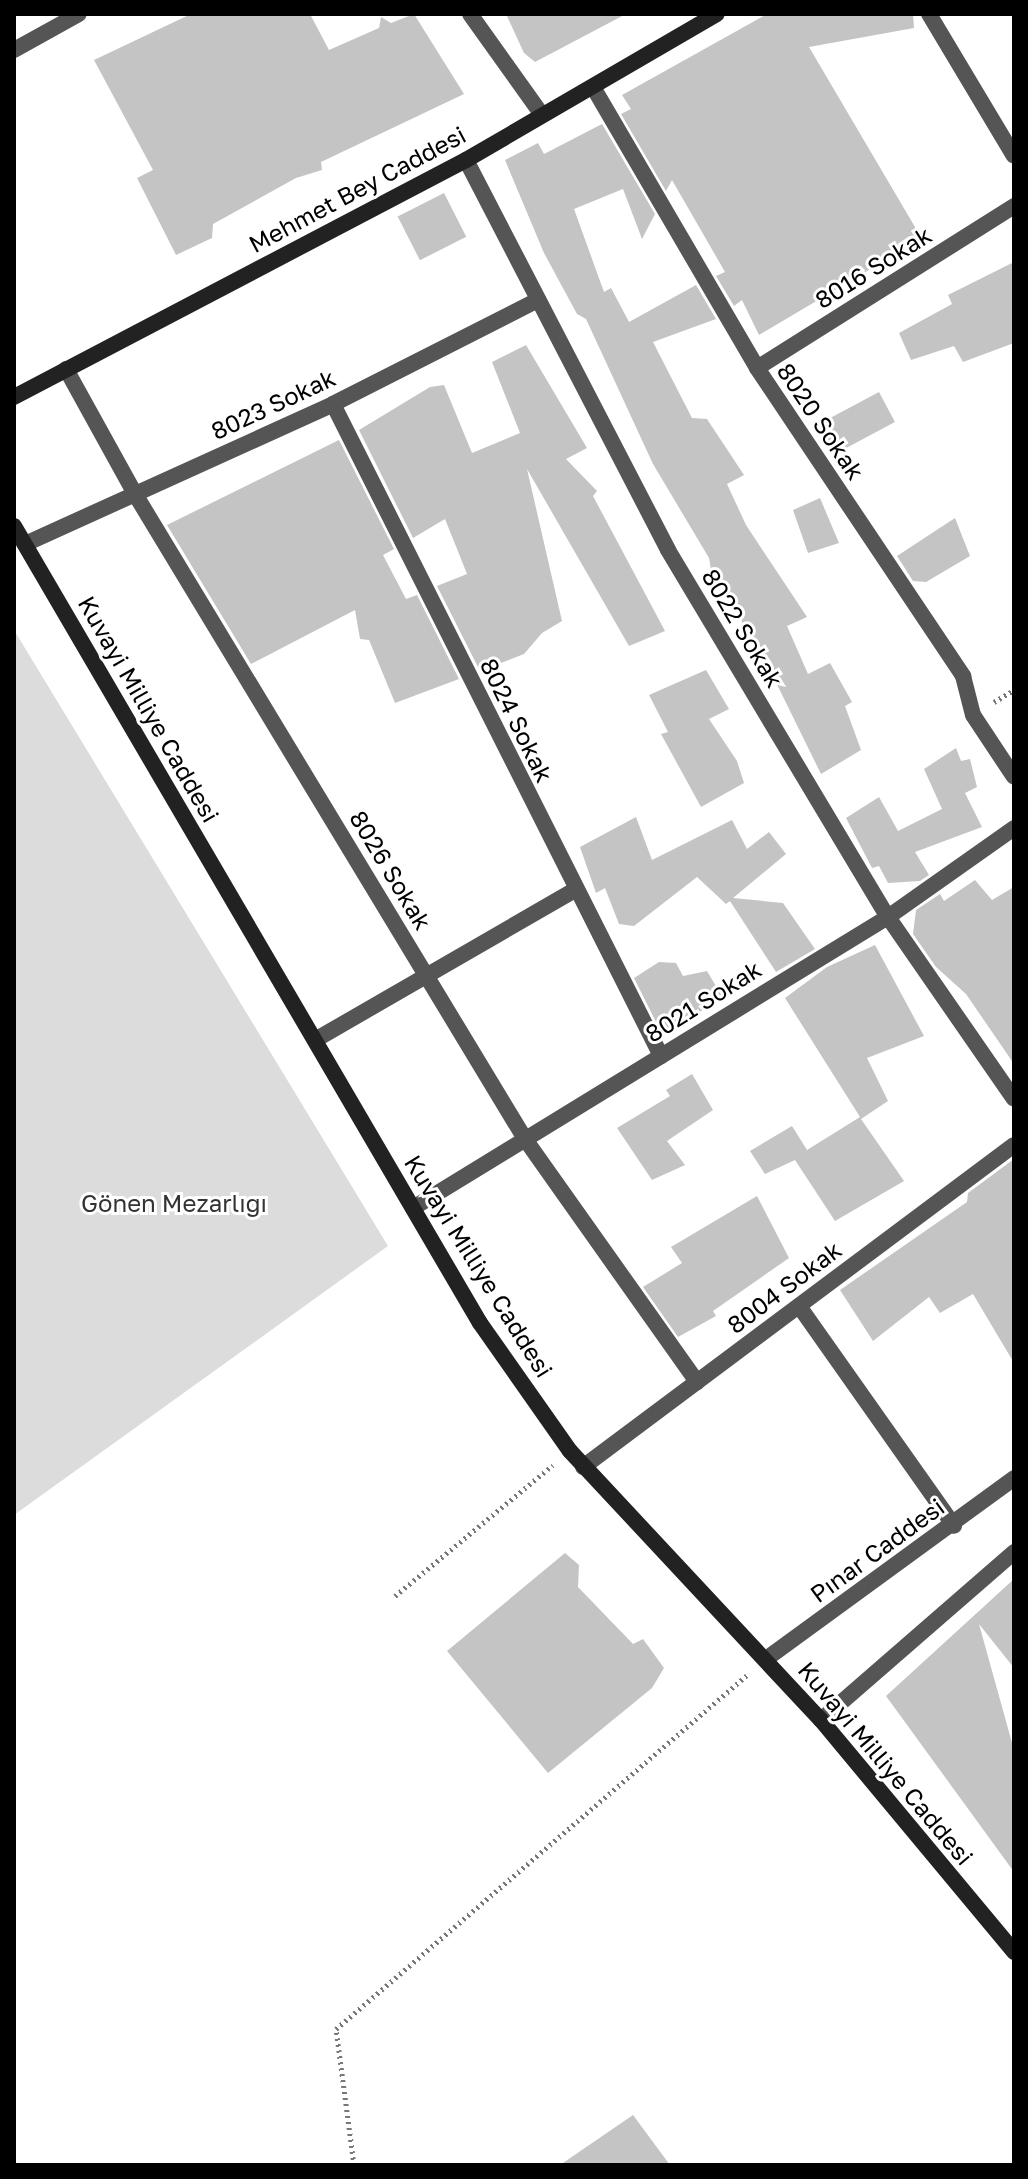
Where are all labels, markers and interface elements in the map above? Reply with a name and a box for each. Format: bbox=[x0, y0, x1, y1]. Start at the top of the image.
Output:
street label: Mehmet Bey Caddesi bbox=[244, 120, 470, 258]
street label: 8016 Sokak bbox=[809, 220, 937, 314]
street label: 8020 Sokak bbox=[771, 357, 871, 485]
street label: 8023 Sokak bbox=[206, 363, 340, 445]
street label: 8022 Sokak bbox=[696, 563, 790, 693]
street label: Kuvayi Milliye Caddesi bbox=[72, 591, 226, 827]
street label: 8024 Sokak bbox=[475, 653, 559, 787]
street label: 8026 Sokak bbox=[344, 805, 438, 935]
street label: 8021 Sokak bbox=[640, 954, 766, 1048]
street label: Kuvayi Milliye Caddesi bbox=[399, 1150, 559, 1382]
park label: Gönen Mezarlığı bbox=[81, 1189, 267, 1217]
street label: 8004 Sokak bbox=[721, 1235, 847, 1339]
street label: Pınar Caddesi bbox=[805, 1492, 949, 1608]
street label: Kuvayi Milliye Caddesi bbox=[793, 1656, 979, 1870]

